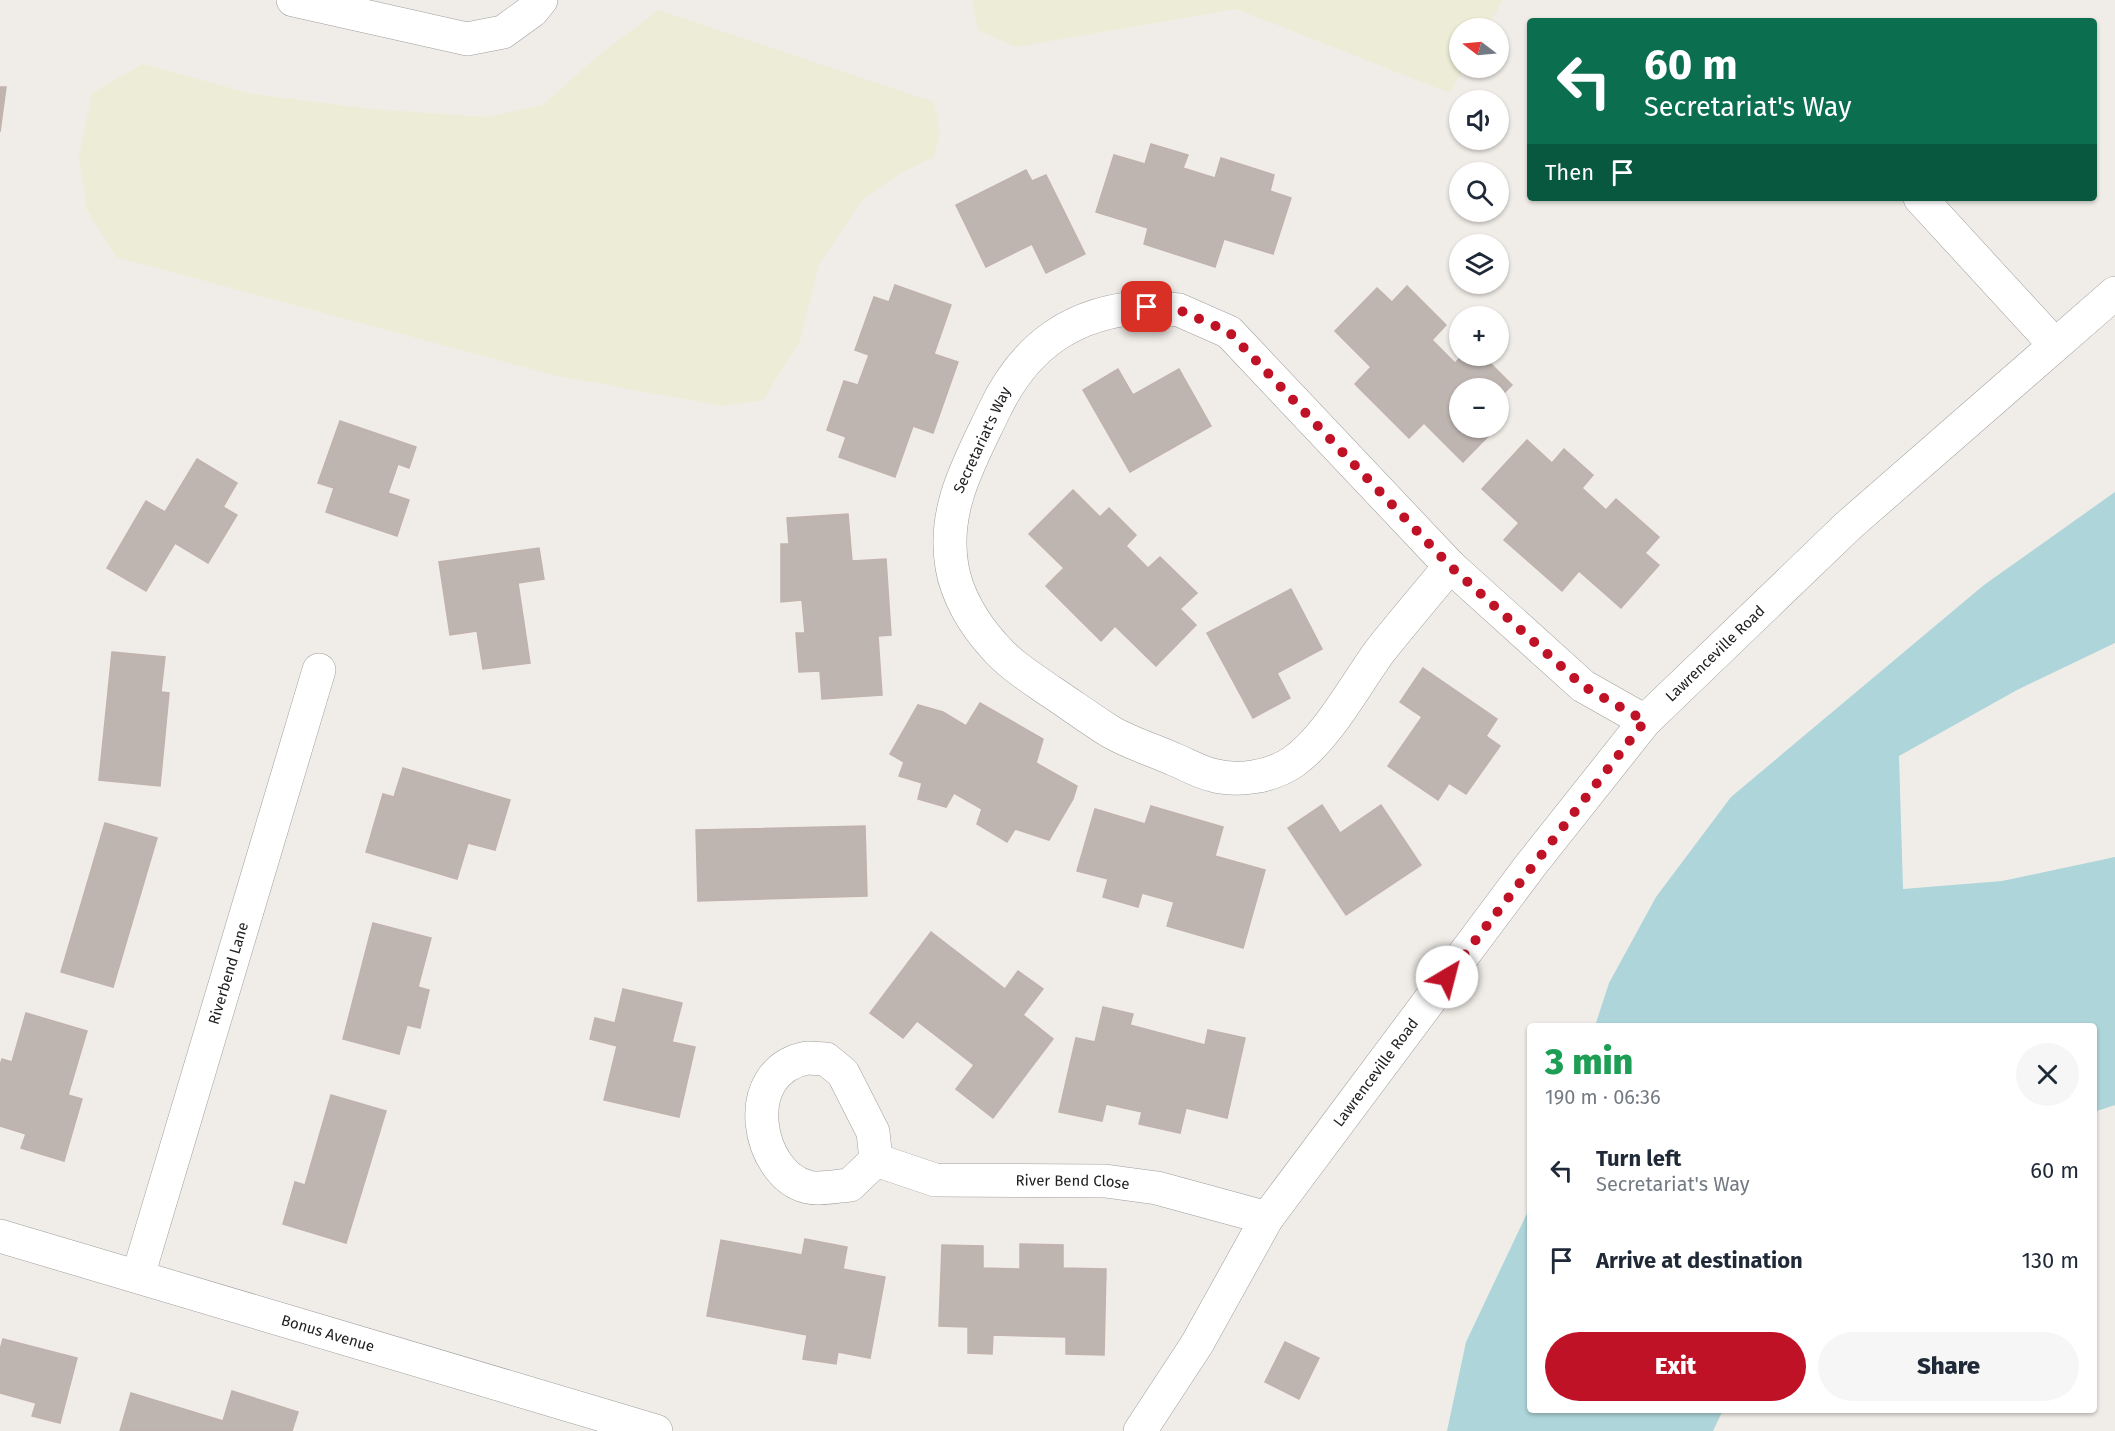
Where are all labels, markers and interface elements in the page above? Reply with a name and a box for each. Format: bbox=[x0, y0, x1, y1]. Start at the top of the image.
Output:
north arrow bbox=[1449, 18, 1509, 78]
map controls bbox=[1449, 18, 1509, 438]
text: 60 m bbox=[1644, 40, 1738, 90]
icon: left bbox=[1545, 42, 1623, 120]
button: sound bbox=[1449, 90, 1509, 150]
text: Secretariat's Way bbox=[1644, 91, 1851, 123]
icon: arrive bbox=[1606, 156, 1639, 189]
text: Then bbox=[1545, 159, 1594, 186]
button: search bbox=[1449, 162, 1509, 222]
button: layers bbox=[1449, 234, 1509, 294]
pin bbox=[1121, 281, 1172, 332]
icon: arrive bbox=[1130, 290, 1163, 323]
button: + bbox=[1449, 306, 1509, 366]
button: − bbox=[1449, 378, 1509, 438]
street label: Secretariat's Way bbox=[949, 383, 1015, 496]
street label: Lawrenceville Road bbox=[1662, 602, 1769, 705]
street label: Riverbend Lane bbox=[205, 920, 252, 1027]
position arrow bbox=[1415, 945, 1479, 1009]
street label: Lawrenceville Road bbox=[1330, 1015, 1422, 1130]
text: 3 min bbox=[1545, 1040, 1633, 1084]
button: close bbox=[2016, 1043, 2079, 1106]
text: 190 m · 06:36 bbox=[1545, 1085, 1661, 1109]
text: Turn left bbox=[1596, 1145, 1681, 1172]
icon: left bbox=[1545, 1154, 1578, 1187]
text: 60 m bbox=[2030, 1157, 2079, 1184]
street label: River Bend Close bbox=[1016, 1171, 1131, 1193]
text: Secretariat's Way bbox=[1596, 1172, 1750, 1196]
icon: arrive bbox=[1545, 1244, 1578, 1277]
text: Arrive at destination bbox=[1596, 1247, 1803, 1274]
text: 130 m bbox=[2022, 1247, 2079, 1274]
street label: Bonus Avenue bbox=[279, 1311, 377, 1356]
button: Exit bbox=[1545, 1332, 1806, 1401]
button: Share bbox=[1818, 1332, 2079, 1401]

